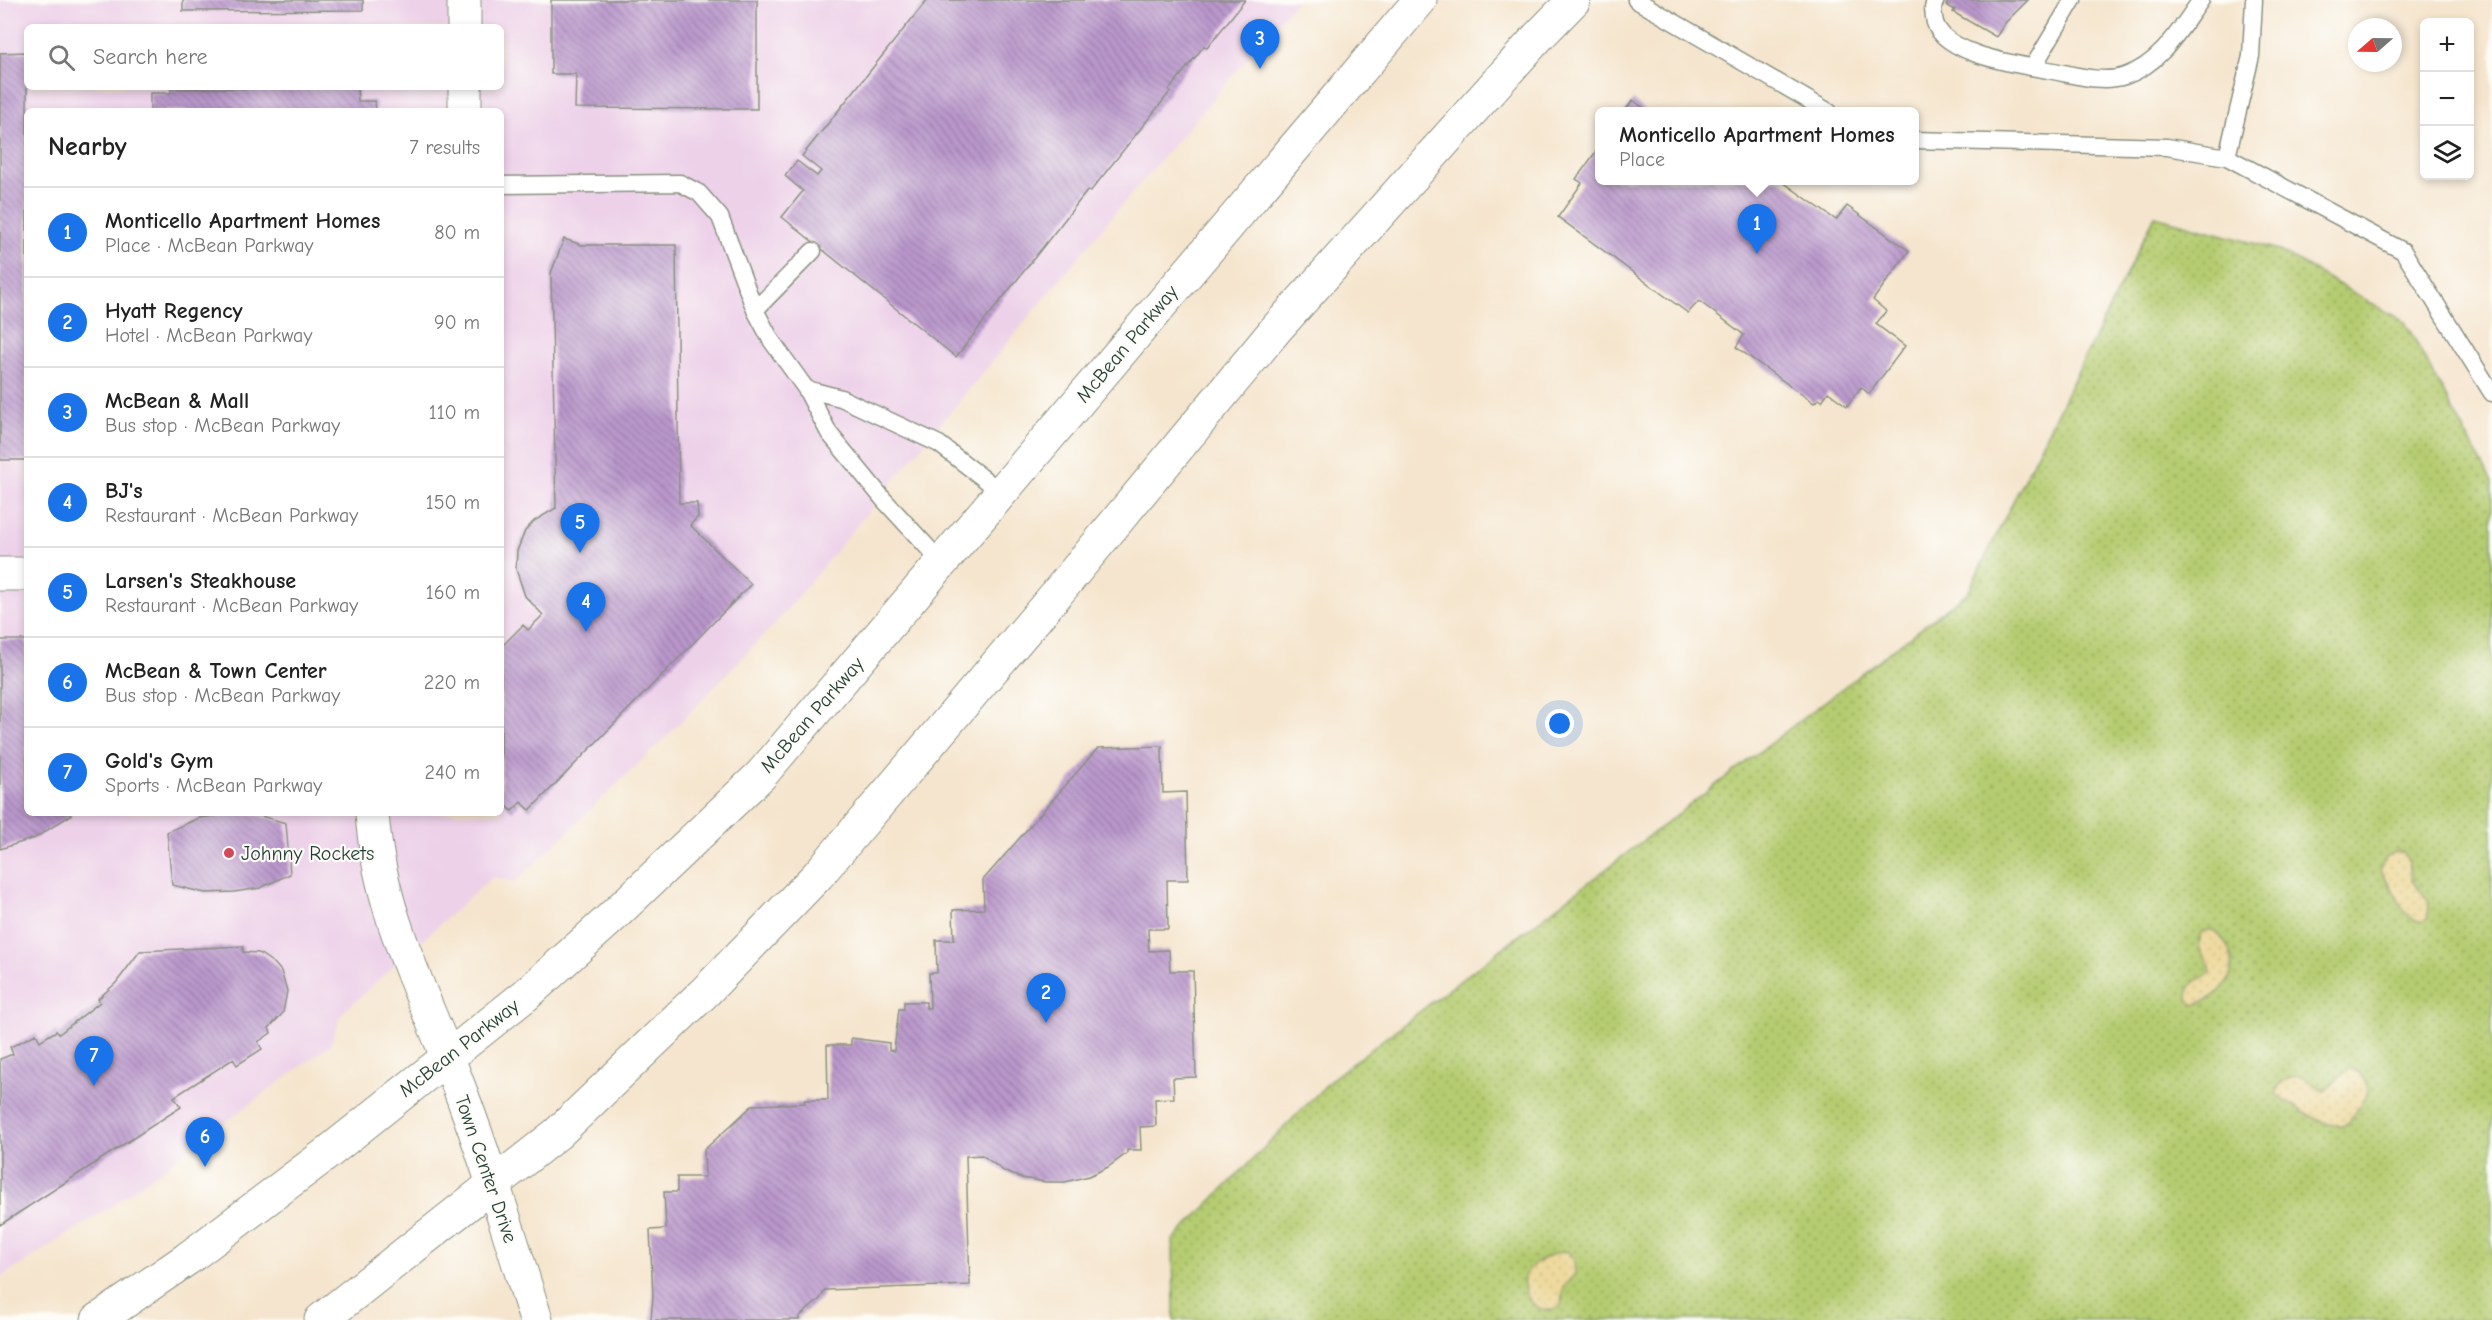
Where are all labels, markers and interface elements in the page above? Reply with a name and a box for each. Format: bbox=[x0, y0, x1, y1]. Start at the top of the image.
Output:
north arrow bbox=[2348, 18, 2402, 72]
map controls bbox=[2420, 18, 2474, 180]
button: + bbox=[2420, 18, 2474, 72]
pin: 3 bbox=[1240, 20, 1280, 69]
search box bbox=[24, 24, 504, 90]
icon: search bbox=[45, 41, 78, 74]
text: Search here bbox=[93, 44, 208, 70]
button: − bbox=[2420, 72, 2474, 126]
popup bbox=[1595, 107, 1919, 185]
text: Monticello Apartment Homes bbox=[1619, 122, 1895, 148]
button: layers bbox=[2420, 126, 2474, 180]
text: Nearby bbox=[48, 132, 127, 162]
text: 7 results bbox=[409, 136, 480, 159]
text: Place bbox=[1619, 148, 1665, 171]
pin: 1 bbox=[1738, 204, 1776, 254]
text: Monticello Apartment Homes bbox=[105, 208, 380, 234]
text: 1 bbox=[64, 221, 71, 244]
text: 80 m bbox=[434, 221, 480, 244]
text: Place · McBean Parkway bbox=[105, 234, 313, 257]
street label: McBean Parkway bbox=[1071, 281, 1183, 407]
text: Hyatt Regency bbox=[105, 298, 243, 324]
text: 2 bbox=[63, 311, 72, 334]
text: 90 m bbox=[434, 311, 480, 334]
text: Hotel · McBean Parkway bbox=[105, 324, 312, 347]
text: McBean & Mall bbox=[105, 388, 249, 414]
text: 3 bbox=[63, 401, 72, 424]
text: 110 m bbox=[429, 401, 480, 424]
text: Bus stop · McBean Parkway bbox=[105, 414, 340, 437]
text: BJ's bbox=[105, 478, 143, 504]
text: 4 bbox=[63, 491, 72, 514]
text: 150 m bbox=[426, 491, 480, 514]
text: Restaurant · McBean Parkway bbox=[105, 504, 358, 527]
pin: 5 bbox=[560, 504, 600, 553]
text: Larsen's Steakhouse bbox=[105, 568, 296, 594]
text: 5 bbox=[62, 581, 73, 604]
text: 160 m bbox=[426, 581, 480, 604]
pin: 4 bbox=[566, 582, 606, 632]
text: Restaurant · McBean Parkway bbox=[105, 594, 358, 617]
street label: McBean Parkway bbox=[755, 652, 869, 778]
text: McBean & Town Center bbox=[105, 658, 327, 684]
text: 6 bbox=[62, 671, 73, 694]
text: 220 m bbox=[424, 671, 480, 694]
text: Bus stop · McBean Parkway bbox=[105, 684, 340, 707]
your location bbox=[1545, 709, 1574, 738]
text: Gold's Gym bbox=[105, 748, 213, 774]
text: 7 bbox=[63, 761, 72, 784]
text: 240 m bbox=[425, 761, 480, 784]
text: Sports · McBean Parkway bbox=[105, 774, 322, 797]
place label: Johnny Rockets bbox=[241, 842, 374, 865]
marker: Johnny Rockets bbox=[222, 846, 236, 860]
pin: 2 bbox=[1026, 974, 1066, 1023]
street label: McBean Parkway bbox=[394, 994, 524, 1102]
pin: 7 bbox=[74, 1036, 113, 1086]
street label: Town Center Drive bbox=[450, 1092, 522, 1246]
pin: 6 bbox=[186, 1118, 224, 1167]

